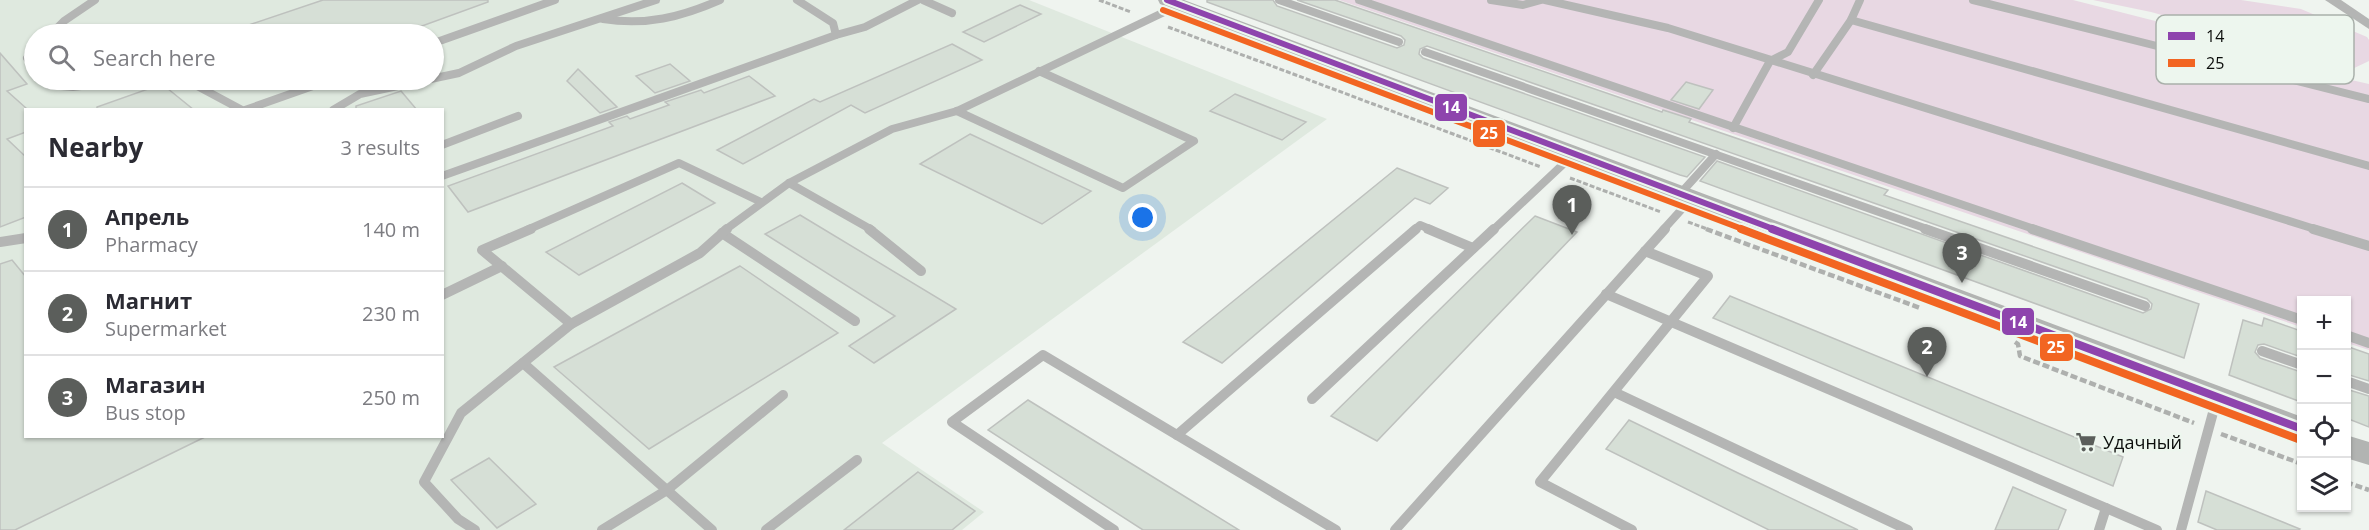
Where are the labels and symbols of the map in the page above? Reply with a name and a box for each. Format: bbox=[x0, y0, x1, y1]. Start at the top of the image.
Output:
legend bbox=[2156, 15, 2354, 84]
text: 14 bbox=[2206, 25, 2224, 47]
text: 25 bbox=[2206, 52, 2224, 74]
line badge: 14 bbox=[1434, 93, 1468, 122]
text: 14 bbox=[1442, 96, 1460, 118]
line badge: 25 bbox=[1472, 119, 1506, 148]
text: 25 bbox=[1480, 122, 1498, 144]
pin: 1 bbox=[1552, 186, 1592, 235]
your location bbox=[1128, 203, 1157, 232]
pin: 3 bbox=[1942, 234, 1982, 283]
line badge: 14 bbox=[2001, 307, 2035, 336]
text: 14 bbox=[2009, 311, 2027, 333]
pin: 2 bbox=[1908, 328, 1946, 377]
line badge: 25 bbox=[2039, 333, 2074, 362]
text: 25 bbox=[2047, 336, 2065, 358]
supermarket icon: Удачный bbox=[2074, 430, 2098, 454]
place label: Удачный bbox=[2103, 430, 2182, 454]

